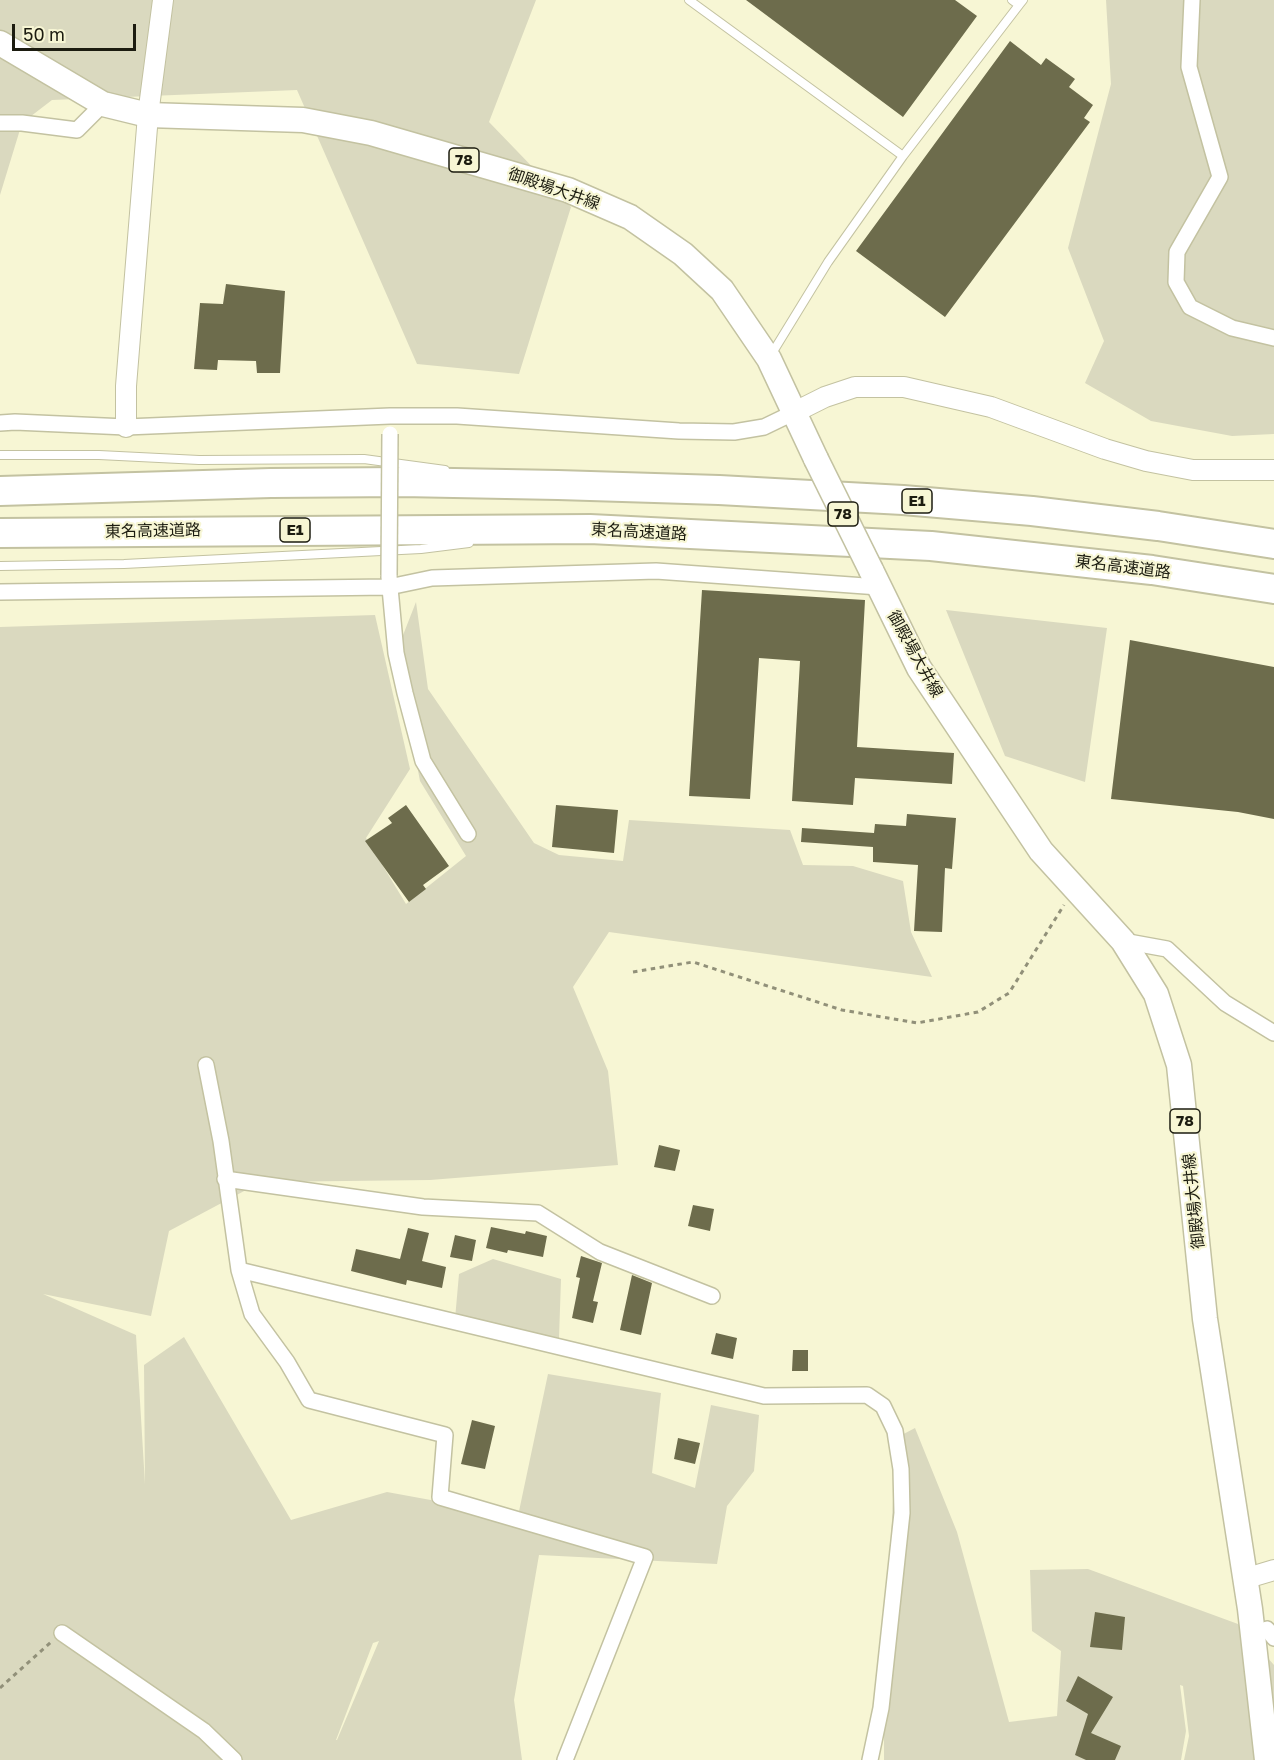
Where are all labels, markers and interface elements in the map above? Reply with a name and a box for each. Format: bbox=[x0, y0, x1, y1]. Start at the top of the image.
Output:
scale bar bbox=[15, 12, 140, 50]
text: 50 m bbox=[23, 23, 65, 45]
road number: 78 bbox=[449, 148, 479, 172]
street label: 御殿場大井線 bbox=[505, 164, 603, 214]
road number: E1 bbox=[902, 489, 932, 513]
road number: 78 bbox=[828, 502, 858, 526]
road number: E1 bbox=[280, 518, 310, 542]
street label: 東名高速道路 bbox=[591, 520, 687, 544]
street label: 東名高速道路 bbox=[105, 521, 201, 541]
street label: 東名高速道路 bbox=[1074, 552, 1172, 582]
street label: 御殿場大井線 bbox=[883, 607, 947, 701]
road number: 78 bbox=[1170, 1109, 1200, 1133]
street label: 御殿場大井線 bbox=[1179, 1152, 1209, 1250]

